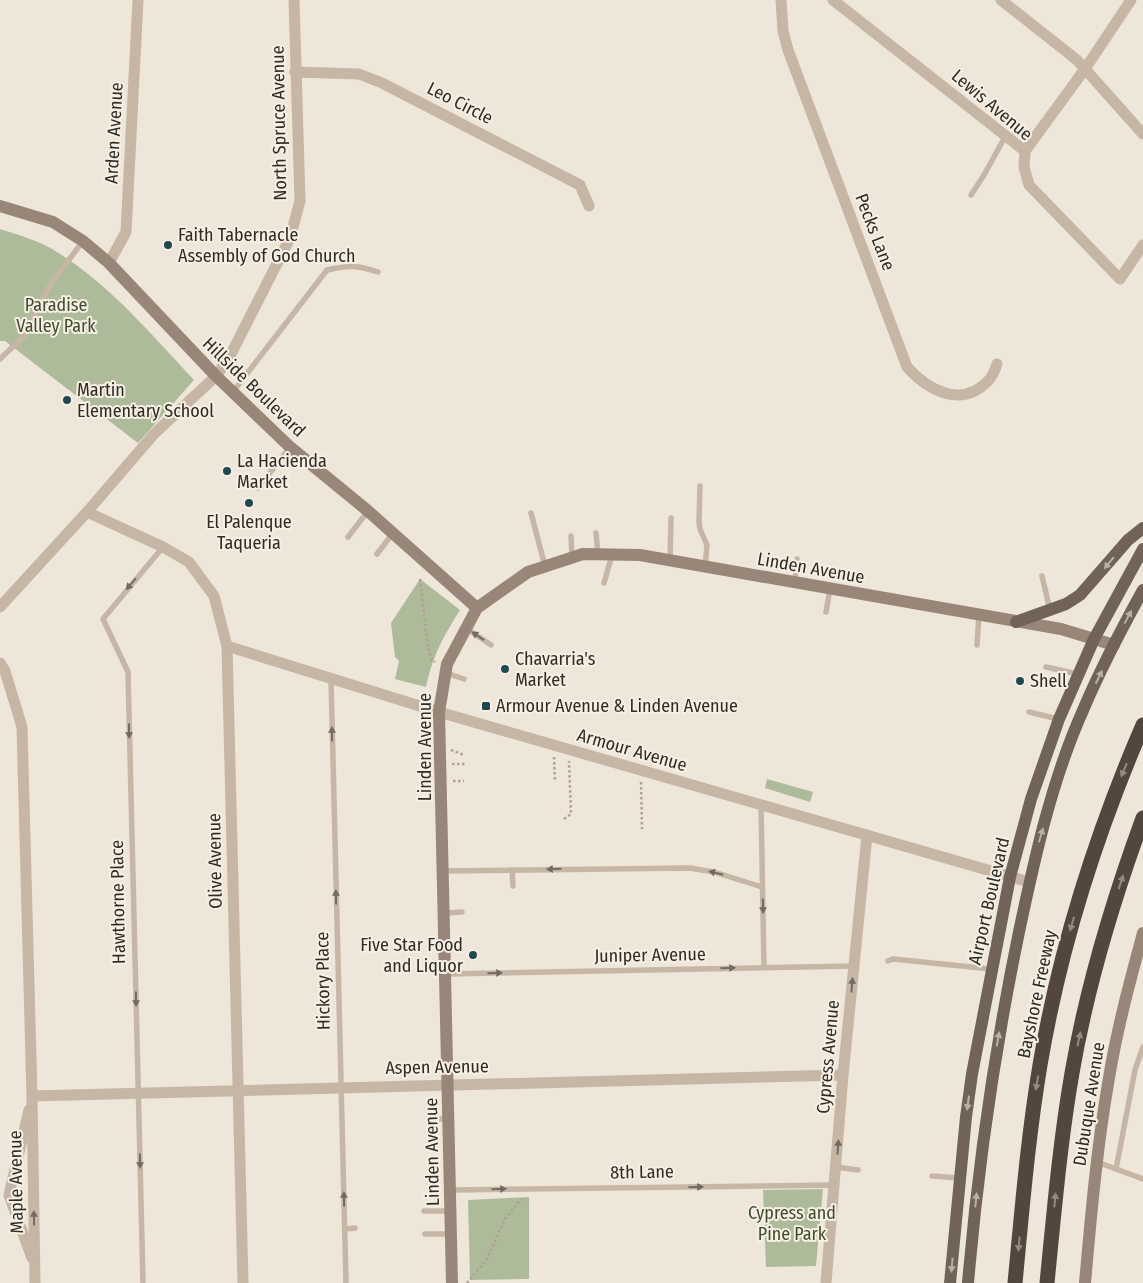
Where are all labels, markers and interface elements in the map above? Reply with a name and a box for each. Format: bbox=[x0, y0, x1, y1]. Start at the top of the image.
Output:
street label: North Spruce Avenue bbox=[267, 45, 291, 201]
street label: Lewis Avenue bbox=[947, 65, 1037, 145]
street label: Leo Circle bbox=[423, 77, 497, 129]
street label: Arden Avenue bbox=[100, 82, 128, 184]
street label: Pecks Lane bbox=[850, 190, 900, 274]
place label: Faith Tabernacle Assembly of God Church bbox=[178, 224, 356, 267]
marker: Faith Tabernacle Assembly of God Church bbox=[162, 239, 174, 251]
park label: Paradise Valley Park bbox=[16, 294, 96, 337]
street label: Hillside Boulevard bbox=[198, 332, 310, 442]
place label: Martin Elementary School bbox=[77, 379, 214, 422]
marker: Martin Elementary School bbox=[61, 394, 73, 406]
place label: La Hacienda Market bbox=[237, 450, 327, 493]
marker: La Hacienda Market bbox=[221, 465, 233, 477]
marker: El Palenque Taqueria bbox=[243, 497, 255, 509]
place label: El Palenque Taqueria bbox=[206, 511, 292, 554]
street label: Linden Avenue bbox=[756, 548, 866, 588]
one-way arrow bbox=[1104, 557, 1115, 569]
one-way arrow bbox=[126, 577, 137, 590]
one-way arrow bbox=[1124, 610, 1132, 624]
one-way arrow bbox=[472, 631, 485, 641]
place label: Chavarria's Market bbox=[515, 648, 596, 691]
marker: Chavarria's Market bbox=[499, 663, 511, 675]
place label: Shell bbox=[1030, 670, 1067, 692]
one-way arrow bbox=[1095, 670, 1103, 684]
marker: Shell bbox=[1014, 675, 1026, 687]
street label: Linden Avenue bbox=[414, 693, 436, 801]
place label: Armour Avenue & Linden Avenue bbox=[496, 695, 738, 717]
marker: Armour Avenue & Linden Avenue bbox=[480, 700, 492, 712]
one-way arrow bbox=[125, 724, 133, 740]
street label: Armour Avenue bbox=[575, 724, 689, 776]
one-way arrow bbox=[328, 726, 336, 742]
one-way arrow bbox=[1119, 763, 1127, 777]
street label: Olive Avenue bbox=[203, 813, 227, 909]
one-way arrow bbox=[1037, 827, 1045, 843]
street label: Airport Boulevard bbox=[964, 835, 1014, 967]
street label: Hawthorne Place bbox=[106, 840, 130, 964]
one-way arrow bbox=[546, 866, 562, 874]
one-way arrow bbox=[708, 869, 723, 877]
one-way arrow bbox=[1117, 874, 1125, 889]
one-way arrow bbox=[332, 889, 340, 905]
one-way arrow bbox=[759, 898, 767, 914]
one-way arrow bbox=[1067, 917, 1075, 932]
street label: Bayshore Freeway bbox=[1013, 928, 1061, 1060]
street label: Hickory Place bbox=[311, 932, 335, 1030]
place label: Five Star Food and Liquor bbox=[360, 934, 464, 977]
street label: Juniper Avenue bbox=[594, 943, 706, 967]
marker: Five Star Food and Liquor bbox=[467, 949, 479, 961]
one-way arrow bbox=[720, 964, 736, 972]
one-way arrow bbox=[487, 969, 503, 977]
one-way arrow bbox=[848, 977, 856, 993]
one-way arrow bbox=[132, 991, 140, 1007]
street label: Cypress Avenue bbox=[812, 999, 844, 1115]
one-way arrow bbox=[995, 1030, 1003, 1046]
one-way arrow bbox=[1075, 1031, 1083, 1047]
street label: Dubuque Avenue bbox=[1068, 1040, 1110, 1168]
street label: Aspen Avenue bbox=[385, 1055, 489, 1079]
one-way arrow bbox=[1033, 1075, 1041, 1091]
one-way arrow bbox=[964, 1096, 972, 1112]
street label: Linden Avenue bbox=[420, 1098, 444, 1206]
street label: Maple Avenue bbox=[4, 1130, 28, 1234]
one-way arrow bbox=[834, 1139, 842, 1155]
one-way arrow bbox=[136, 1153, 144, 1169]
street label: 8th Lane bbox=[610, 1160, 674, 1184]
one-way arrow bbox=[688, 1182, 704, 1190]
one-way arrow bbox=[491, 1185, 507, 1193]
one-way arrow bbox=[340, 1191, 348, 1207]
one-way arrow bbox=[972, 1191, 980, 1207]
one-way arrow bbox=[1051, 1191, 1059, 1207]
park label: Cypress and Pine Park bbox=[748, 1202, 836, 1245]
one-way arrow bbox=[30, 1209, 38, 1225]
one-way arrow bbox=[1015, 1236, 1023, 1252]
one-way arrow bbox=[948, 1257, 956, 1273]

